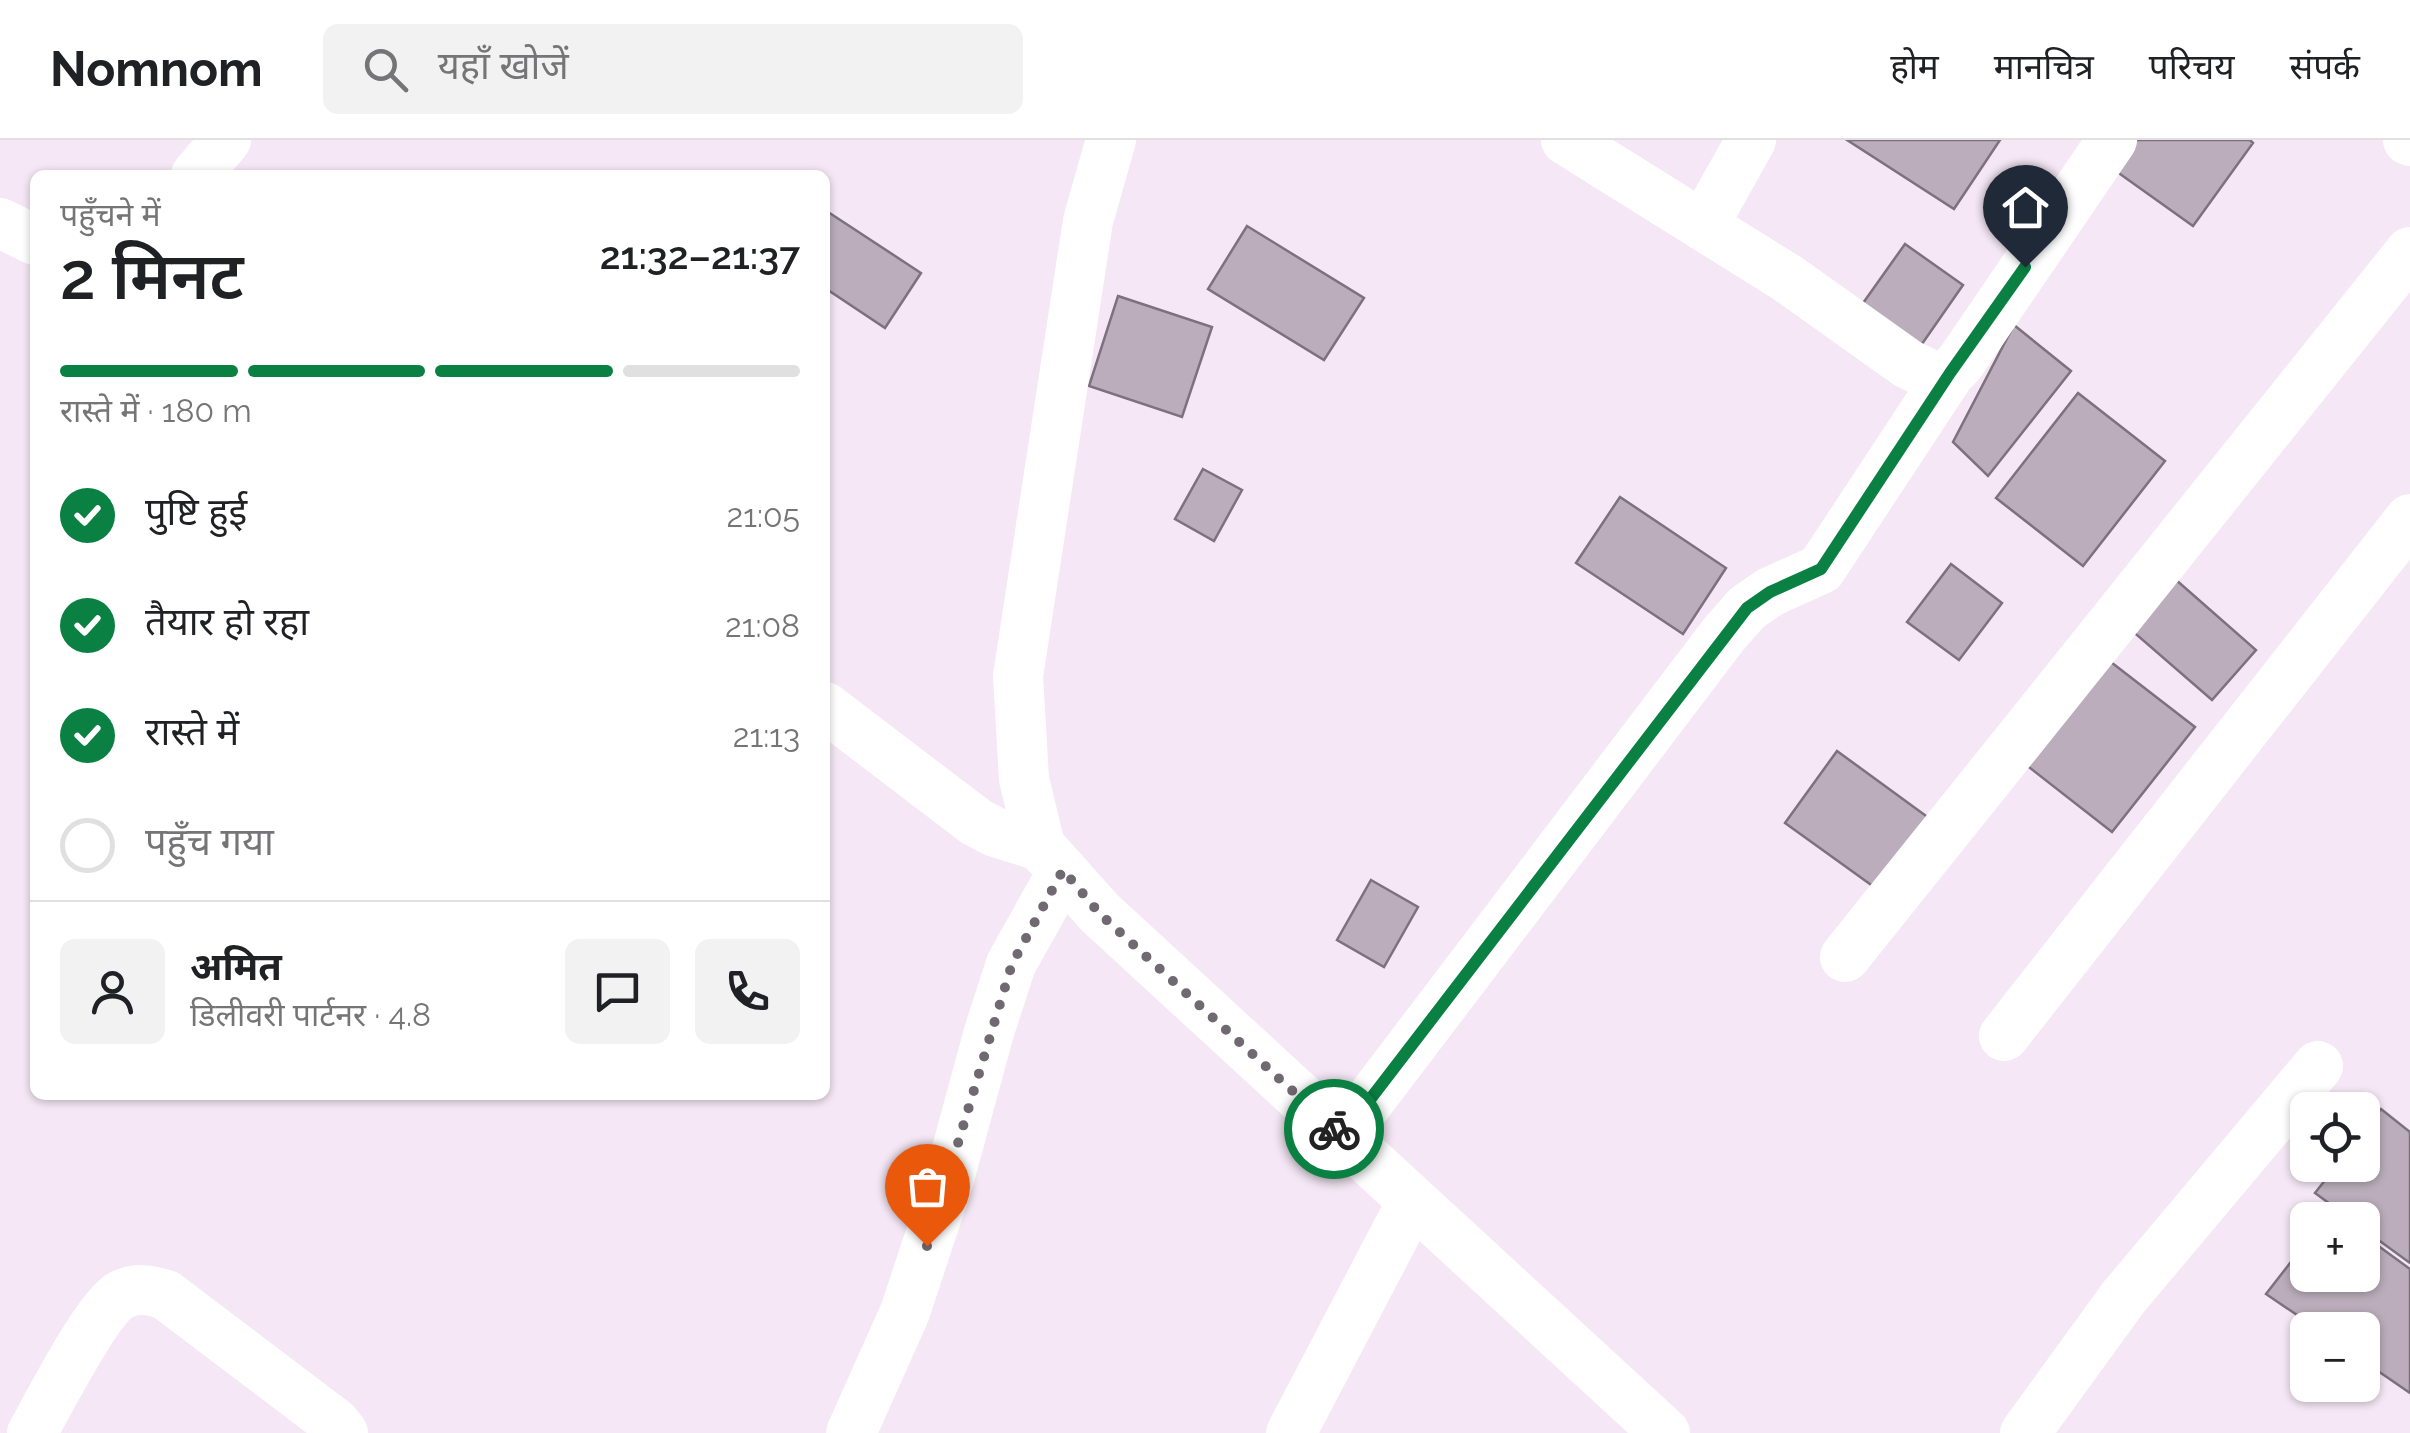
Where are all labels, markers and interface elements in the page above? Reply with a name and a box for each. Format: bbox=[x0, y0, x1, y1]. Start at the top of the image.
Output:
search box bbox=[323, 24, 1023, 114]
text: Nomnom bbox=[50, 41, 263, 97]
icon: search bbox=[358, 42, 413, 97]
text: यहाँ खोजें bbox=[438, 43, 569, 88]
text: होम bbox=[1890, 46, 1939, 87]
text: मानचित्र bbox=[1994, 46, 2094, 87]
text: परिचय bbox=[2149, 46, 2235, 87]
text: संपर्क bbox=[2290, 46, 2360, 87]
pin bbox=[1983, 165, 2068, 268]
icon: home bbox=[1998, 180, 2053, 235]
text: पहुँचने में bbox=[60, 196, 161, 233]
text: 21:32–21:37 bbox=[600, 233, 800, 278]
text: 2 मिनट bbox=[60, 238, 244, 314]
text: रास्ते में · 180 m bbox=[60, 392, 252, 429]
icon: check bbox=[60, 488, 115, 543]
text: पुष्टि हुई bbox=[145, 489, 247, 534]
text: 21:05 bbox=[727, 497, 800, 534]
icon: check bbox=[60, 598, 115, 653]
text: तैयार हो रहा bbox=[145, 599, 309, 644]
text: 21:08 bbox=[725, 607, 800, 644]
icon: check bbox=[60, 708, 115, 763]
text: रास्ते में bbox=[145, 709, 239, 754]
text: 21:13 bbox=[733, 717, 800, 754]
text: पहुँच गया bbox=[145, 819, 274, 864]
button: person bbox=[60, 939, 165, 1044]
button: chat bbox=[565, 939, 670, 1044]
button: phone bbox=[695, 939, 800, 1044]
text: अमित bbox=[190, 944, 282, 989]
text: डिलीवरी पार्टनर · 4.8 bbox=[190, 996, 431, 1033]
courier bbox=[1284, 1079, 1384, 1179]
map controls bbox=[2290, 1092, 2380, 1402]
button: locate bbox=[2290, 1092, 2380, 1182]
icon: bike bbox=[1307, 1102, 1362, 1157]
pin bbox=[885, 1144, 970, 1247]
icon: bag bbox=[900, 1159, 955, 1214]
button: + bbox=[2290, 1202, 2380, 1292]
button: − bbox=[2290, 1312, 2380, 1402]

